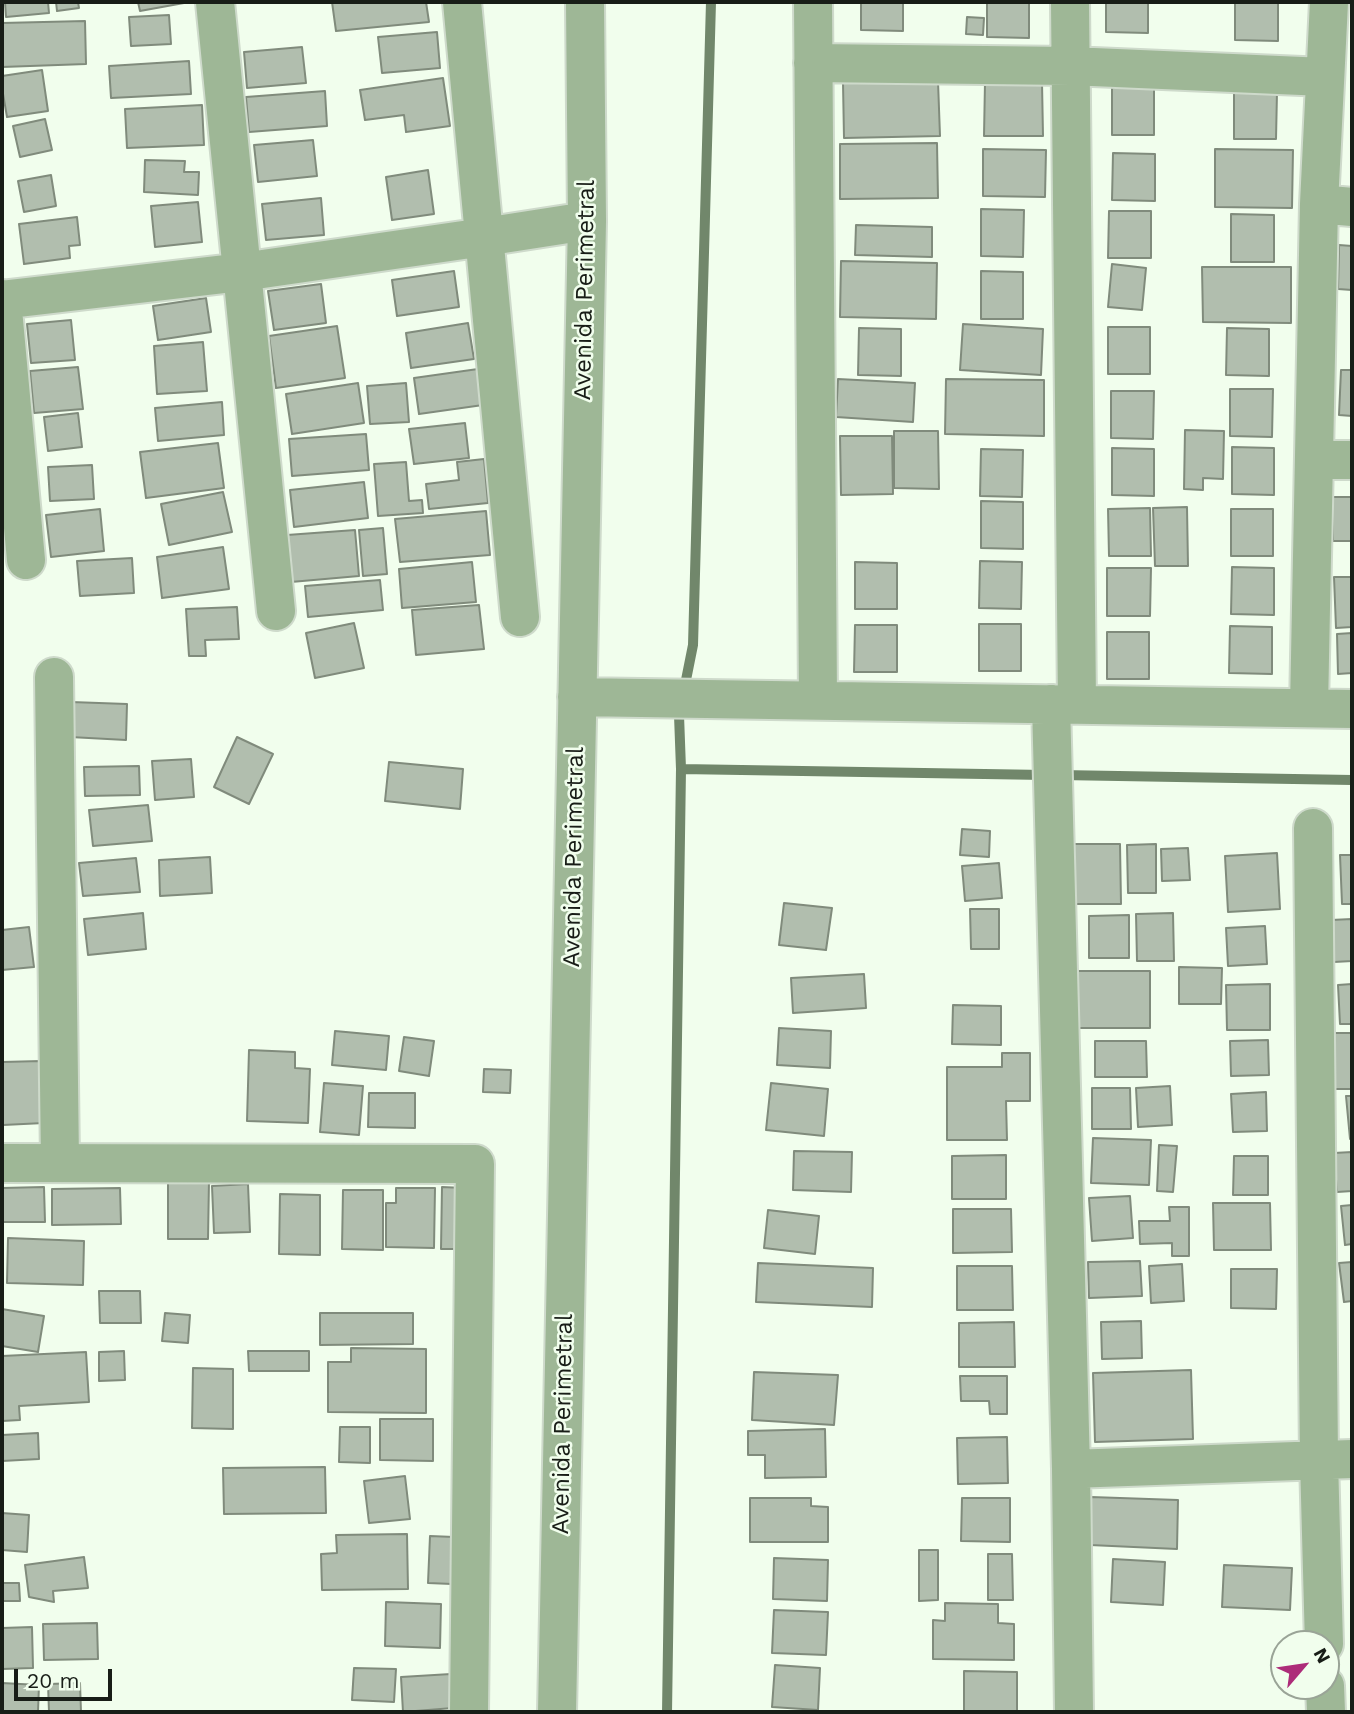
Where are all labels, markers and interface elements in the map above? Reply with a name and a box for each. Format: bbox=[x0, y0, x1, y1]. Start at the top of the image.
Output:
street label: Avenida Perimetral bbox=[569, 179, 601, 401]
street label: Avenida Perimetral bbox=[558, 746, 590, 968]
street label: Avenida Perimetral bbox=[547, 1313, 579, 1535]
north arrow bbox=[1270, 1630, 1340, 1700]
text: N bbox=[1309, 1644, 1336, 1667]
scale bar bbox=[18, 1654, 116, 1698]
text: 20 m bbox=[27, 1668, 79, 1693]

